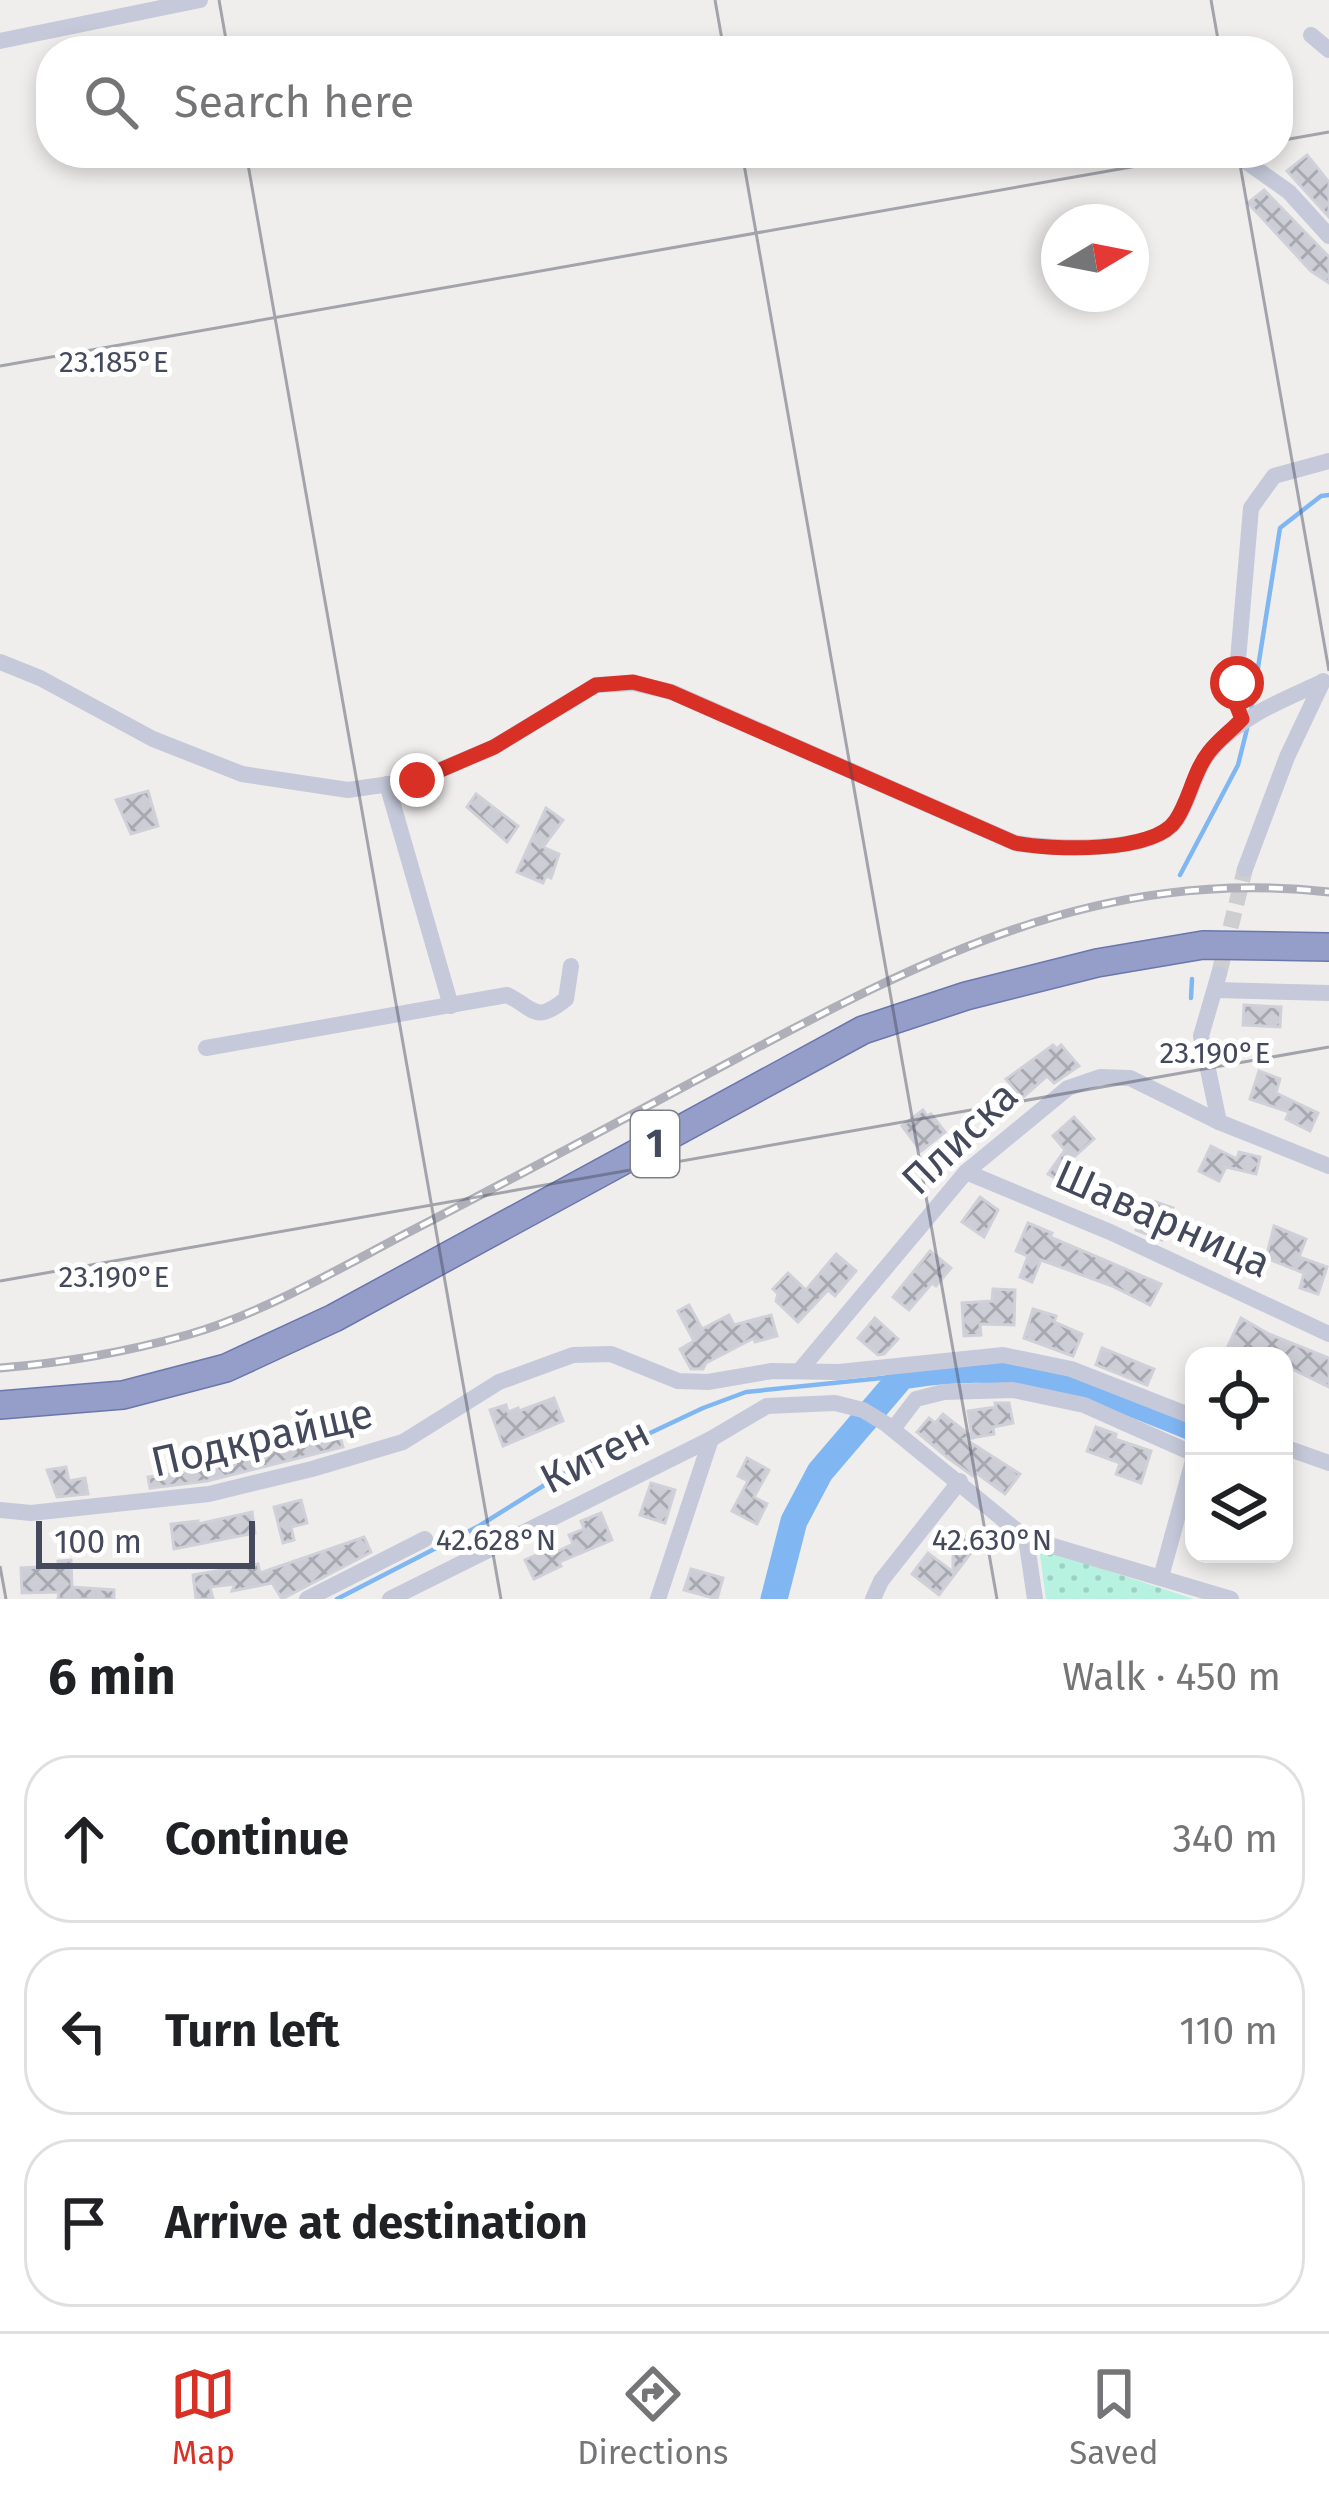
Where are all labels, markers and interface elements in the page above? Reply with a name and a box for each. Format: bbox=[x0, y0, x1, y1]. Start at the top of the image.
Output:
search box bbox=[36, 36, 1293, 168]
icon: search bbox=[78, 69, 144, 135]
text: Search here bbox=[174, 75, 414, 129]
north arrow bbox=[1041, 204, 1149, 312]
text: 23.185°E bbox=[59, 344, 169, 380]
route start bbox=[1210, 656, 1264, 710]
route end bbox=[390, 753, 444, 807]
text: 23.190°E bbox=[1159, 1035, 1271, 1071]
street label: Плиска bbox=[892, 1071, 1028, 1205]
road number: 1 bbox=[631, 1111, 679, 1177]
street label: Шаварница bbox=[1048, 1149, 1278, 1289]
text: 23.190°E bbox=[58, 1259, 170, 1295]
map controls bbox=[1185, 1347, 1293, 1563]
button: locate bbox=[1185, 1347, 1293, 1455]
street label: Подкрайще bbox=[146, 1388, 378, 1488]
street label: Китен bbox=[532, 1407, 658, 1505]
button: layers bbox=[1185, 1455, 1293, 1563]
scale bar bbox=[36, 1515, 255, 1568]
text: 100 m bbox=[54, 1522, 142, 1562]
text: 42.628°N bbox=[436, 1522, 556, 1558]
text: 42.630°N bbox=[932, 1522, 1052, 1558]
text: 6 min bbox=[48, 1646, 176, 1708]
text: Walk · 450 m bbox=[1062, 1654, 1281, 1700]
icon: ahead bbox=[51, 1806, 117, 1872]
text: Continue bbox=[165, 1812, 349, 1866]
text: 340 m bbox=[1172, 1816, 1278, 1862]
icon: left bbox=[51, 1998, 117, 2064]
text: Turn left bbox=[165, 2004, 339, 2058]
text: 110 m bbox=[1179, 2008, 1278, 2054]
icon: arrive bbox=[51, 2190, 117, 2256]
text: Arrive at destination bbox=[165, 2196, 588, 2250]
tab: Map bbox=[170, 2361, 236, 2473]
tab: Directions bbox=[577, 2361, 729, 2473]
tab: Saved bbox=[1069, 2361, 1159, 2473]

